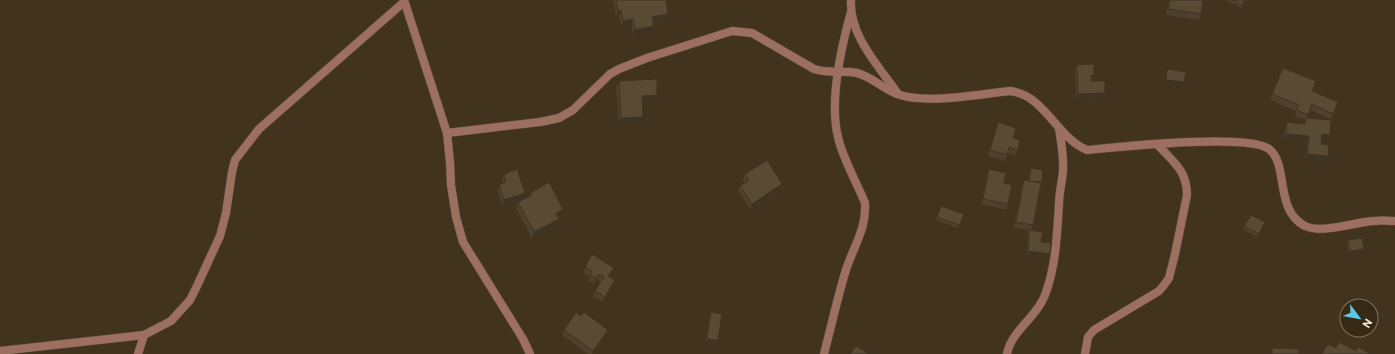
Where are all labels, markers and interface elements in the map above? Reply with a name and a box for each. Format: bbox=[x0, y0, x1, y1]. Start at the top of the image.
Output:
north arrow bbox=[1339, 298, 1379, 338]
text: N bbox=[1360, 317, 1376, 331]

